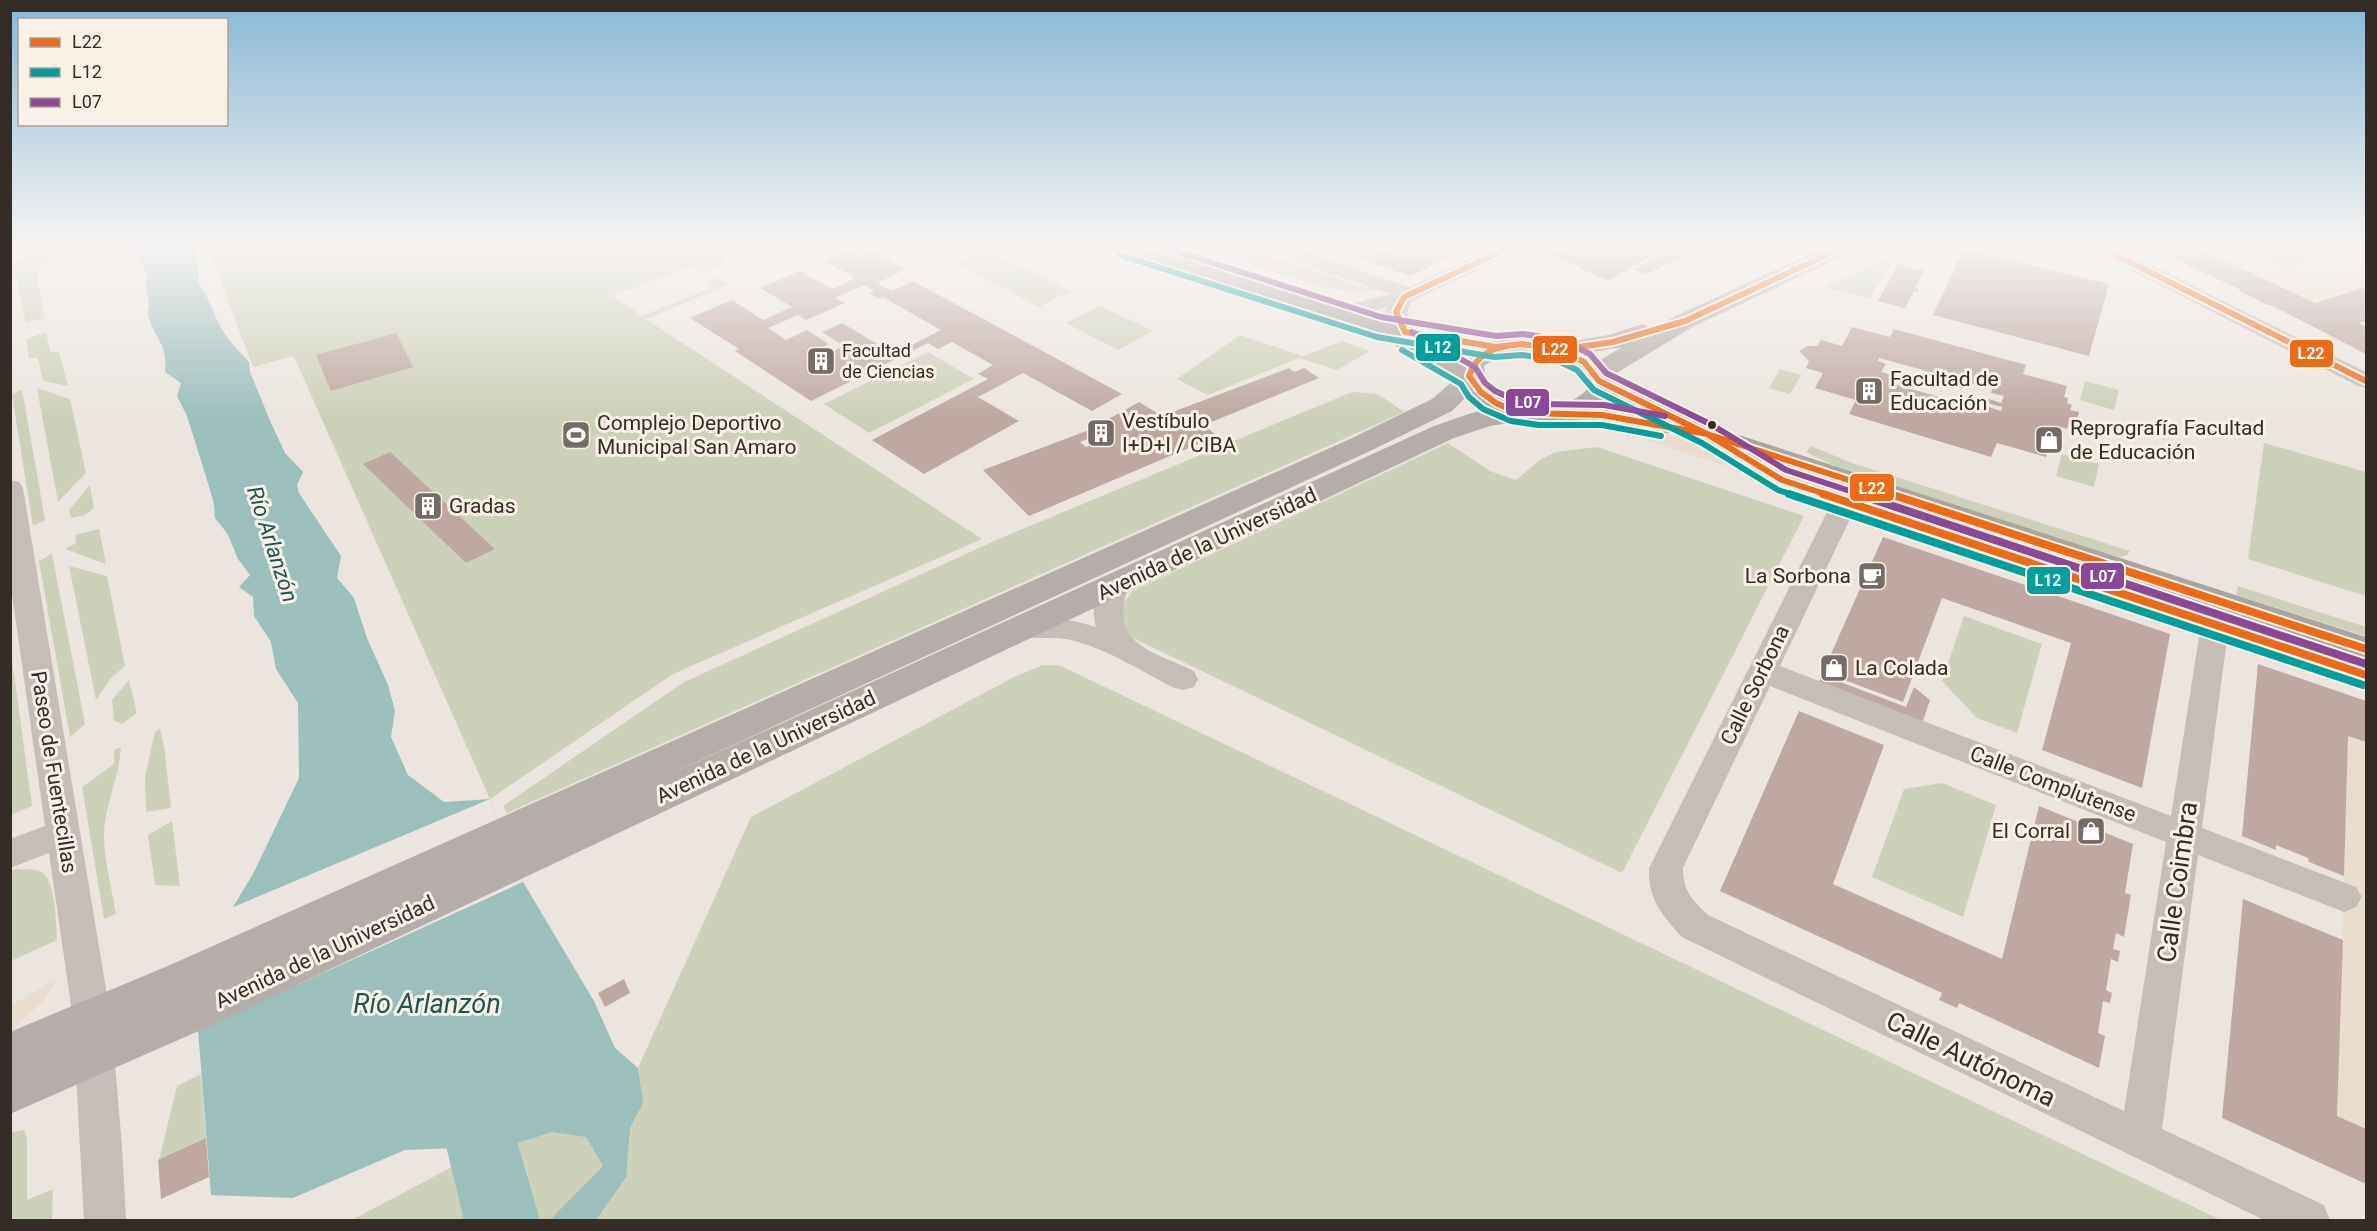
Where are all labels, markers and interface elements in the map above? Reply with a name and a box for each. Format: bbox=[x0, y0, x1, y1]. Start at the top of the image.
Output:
legend bbox=[18, 18, 228, 126]
text: L22 bbox=[72, 31, 102, 52]
text: L12 bbox=[72, 61, 102, 82]
text: L07 bbox=[72, 91, 102, 112]
line badge: L12 bbox=[1415, 333, 1461, 362]
line badge: L22 bbox=[1532, 335, 1578, 364]
text: L12 bbox=[1424, 338, 1452, 357]
line badge: L22 bbox=[2289, 339, 2334, 368]
place label: Facultad de Ciencias bbox=[842, 340, 935, 382]
text: L22 bbox=[1541, 340, 1569, 359]
text: L22 bbox=[2297, 344, 2325, 363]
building icon: Facultad de Ciencias bbox=[805, 345, 837, 377]
place label: Facultad de Educación bbox=[1890, 367, 1999, 415]
building icon: Facultad de Educación bbox=[1853, 375, 1885, 407]
line badge: L07 bbox=[1505, 388, 1550, 417]
text: L07 bbox=[1514, 393, 1542, 412]
place label: Vestíbulo I+D+I / CIBA bbox=[1122, 409, 1237, 457]
place label: Complejo Deportivo Municipal San Amaro bbox=[597, 411, 796, 459]
place label: Reprografía Facultad de Educación bbox=[2070, 416, 2264, 464]
building icon: Vestíbulo I+D+I / CIBA bbox=[1085, 417, 1117, 449]
sports icon: Complejo Deportivo Municipal San Amaro bbox=[560, 419, 592, 451]
unlabelled marker bbox=[1706, 419, 1718, 431]
shop icon: Reprografía Facultad de Educación bbox=[2033, 424, 2065, 456]
line badge: L22 bbox=[1849, 473, 1895, 502]
text: L22 bbox=[1858, 479, 1886, 498]
water label: Río Arlanzón bbox=[242, 483, 303, 605]
street label: Avenida de la Universidad bbox=[1094, 483, 1320, 605]
building icon: Gradas bbox=[412, 490, 444, 522]
place label: Gradas bbox=[449, 494, 516, 518]
cafe icon: La Sorbona bbox=[1856, 560, 1888, 592]
line badge: L07 bbox=[2080, 562, 2125, 590]
place label: La Sorbona bbox=[1745, 564, 1851, 588]
line badge: L12 bbox=[2026, 566, 2071, 595]
text: L07 bbox=[2089, 567, 2117, 586]
text: L12 bbox=[2034, 571, 2062, 590]
street label: Calle Sorbona bbox=[1716, 621, 1794, 749]
shop icon: La Colada bbox=[1818, 652, 1850, 684]
place label: La Colada bbox=[1855, 656, 1948, 680]
street label: Paseo de Fuentecillas bbox=[26, 669, 82, 875]
street label: Avenida de la Universidad bbox=[653, 686, 879, 808]
street label: Calle Complutense bbox=[1967, 741, 2139, 827]
street label: Calle Coimbra bbox=[2151, 800, 2203, 964]
shop icon: El Corral bbox=[2075, 815, 2107, 847]
place label: El Corral bbox=[1992, 819, 2070, 843]
street label: Avenida de la Universidad bbox=[212, 891, 438, 1013]
water label: Río Arlanzón bbox=[353, 988, 501, 1020]
street label: Calle Autónoma bbox=[1882, 1005, 2060, 1113]

